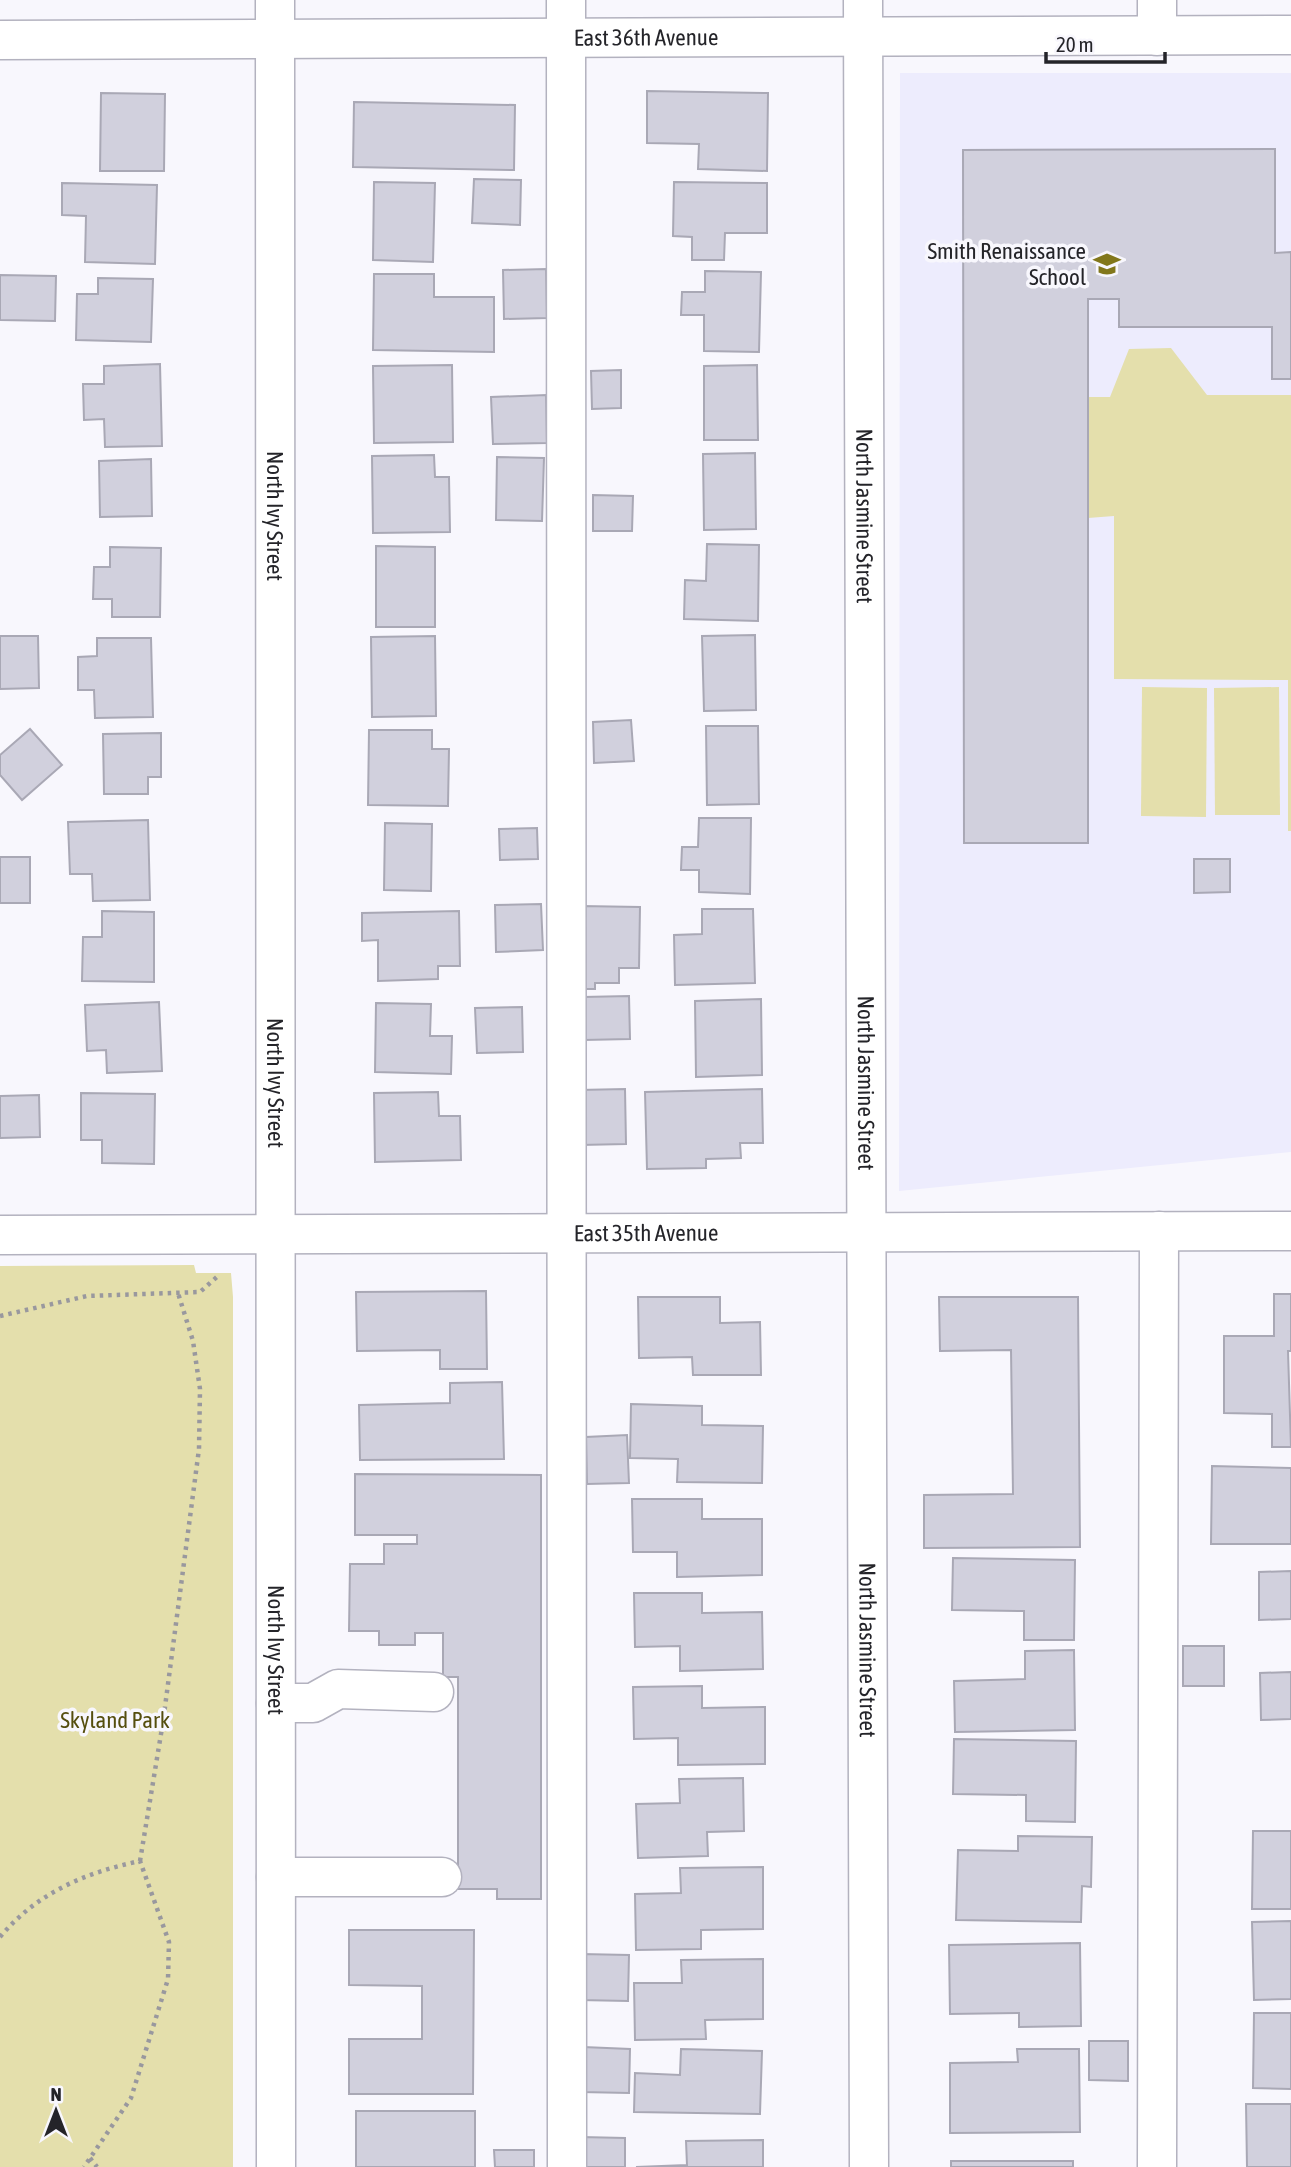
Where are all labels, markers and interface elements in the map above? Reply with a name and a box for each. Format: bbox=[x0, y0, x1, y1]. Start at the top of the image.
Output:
scale bar bbox=[1046, 21, 1165, 65]
street label: East 36th Avenue bbox=[574, 24, 718, 51]
text: 20 m bbox=[1056, 32, 1094, 56]
place label: Smith Renaissance School bbox=[927, 238, 1086, 290]
school or university icon: Smith Renaissance School bbox=[1092, 249, 1122, 279]
street label: North Jasmine Street bbox=[851, 428, 878, 604]
street label: North Ivy Street bbox=[262, 451, 288, 581]
street label: North Jasmine Street bbox=[853, 995, 879, 1171]
street label: North Ivy Street bbox=[262, 1018, 289, 1148]
street label: East 35th Avenue bbox=[574, 1220, 718, 1246]
street label: North Jasmine Street bbox=[854, 1562, 881, 1738]
street label: North Ivy Street bbox=[263, 1585, 289, 1715]
park label: Skyland Park bbox=[60, 1707, 170, 1733]
north arrow bbox=[21, 2076, 91, 2146]
text: N bbox=[50, 2083, 62, 2105]

